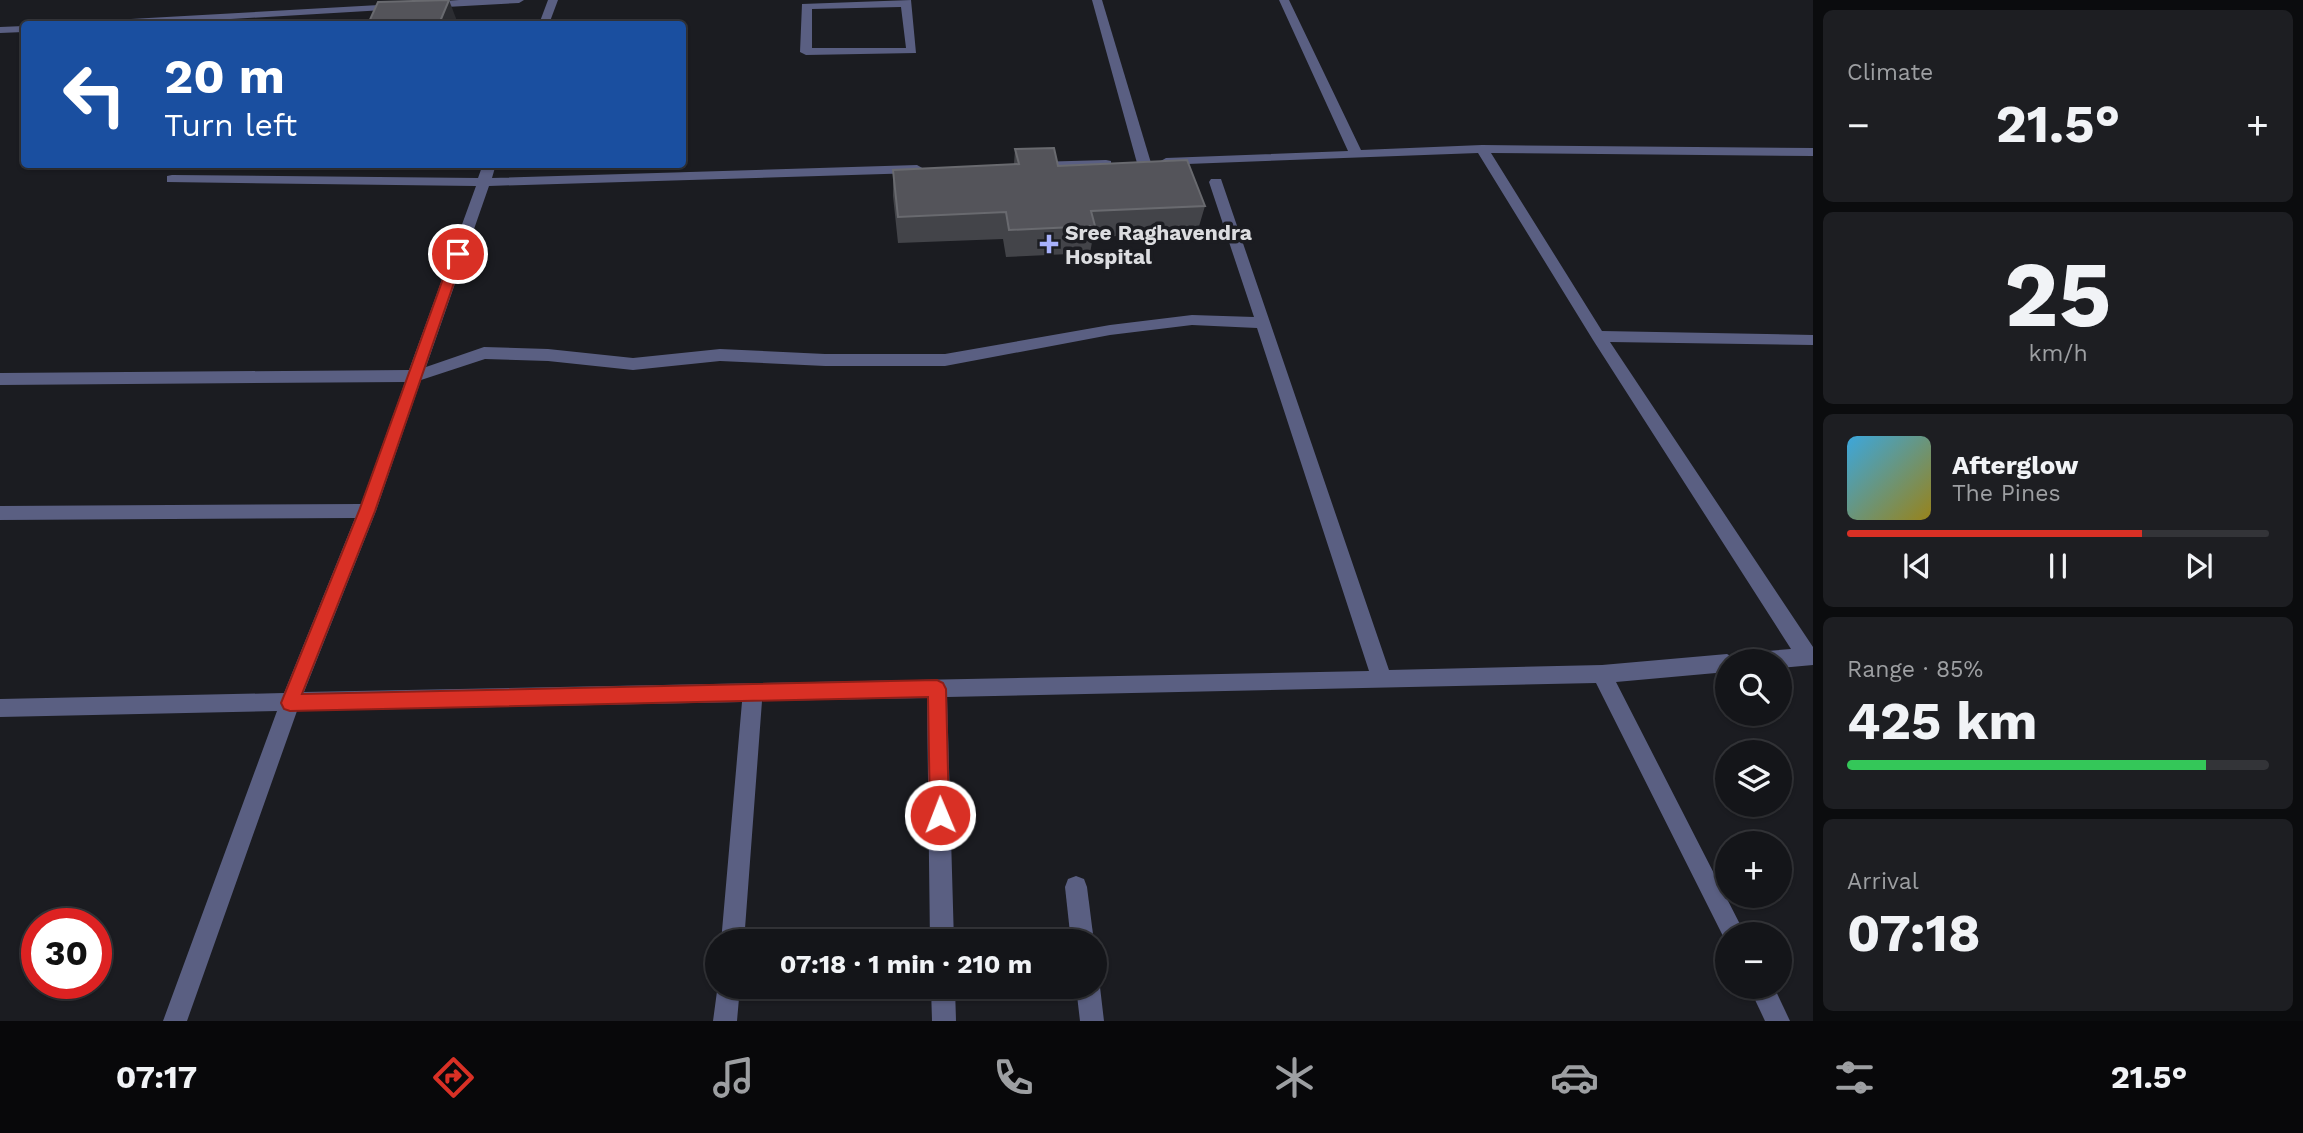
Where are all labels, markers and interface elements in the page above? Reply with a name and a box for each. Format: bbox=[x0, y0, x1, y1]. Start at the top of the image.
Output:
text: 20 m bbox=[164, 47, 285, 105]
icon: left bbox=[49, 49, 140, 140]
text: Climate bbox=[1847, 59, 1933, 86]
text: 21.5° bbox=[1996, 94, 2120, 155]
text: − bbox=[1847, 103, 1870, 147]
text: + bbox=[2246, 103, 2269, 147]
text: Turn left bbox=[164, 106, 297, 144]
place label: Sree Raghavendra Hospital bbox=[1065, 220, 1253, 269]
pin bbox=[428, 224, 488, 284]
marker: Sree Raghavendra Hospital bbox=[1039, 234, 1059, 254]
icon: arrive bbox=[439, 235, 477, 273]
text: 25 bbox=[2004, 241, 2112, 348]
text: km/h bbox=[2028, 340, 2088, 367]
text: Afterglow bbox=[1952, 450, 2078, 480]
text: The Pines bbox=[1952, 480, 2061, 507]
icon: previous bbox=[1898, 547, 1936, 585]
icon: pause bbox=[2039, 547, 2077, 585]
icon: next bbox=[2180, 547, 2218, 585]
map controls bbox=[1715, 649, 1792, 999]
button: search bbox=[1715, 649, 1792, 726]
text: Range · 85% bbox=[1847, 656, 1983, 683]
text: 425 km bbox=[1847, 691, 2037, 752]
button: layers bbox=[1715, 740, 1792, 817]
position arrow bbox=[903, 778, 977, 852]
button: + bbox=[1715, 831, 1792, 908]
text: Arrival bbox=[1847, 868, 1919, 895]
text: 07:18 bbox=[1847, 903, 1981, 964]
speed limit sign: 30 bbox=[21, 908, 112, 999]
button: − bbox=[1715, 922, 1792, 999]
text: 07:18 · 1 min · 210 m bbox=[780, 949, 1032, 979]
icon: directions bbox=[429, 1053, 478, 1102]
icon: music bbox=[709, 1053, 758, 1102]
icon: phone bbox=[989, 1053, 1038, 1102]
icon: climate bbox=[1270, 1053, 1319, 1102]
icon: car bbox=[1550, 1053, 1599, 1102]
icon: filters bbox=[1830, 1053, 1879, 1102]
text: 07:17 bbox=[116, 1058, 197, 1096]
text: 21.5° bbox=[2111, 1058, 2187, 1096]

